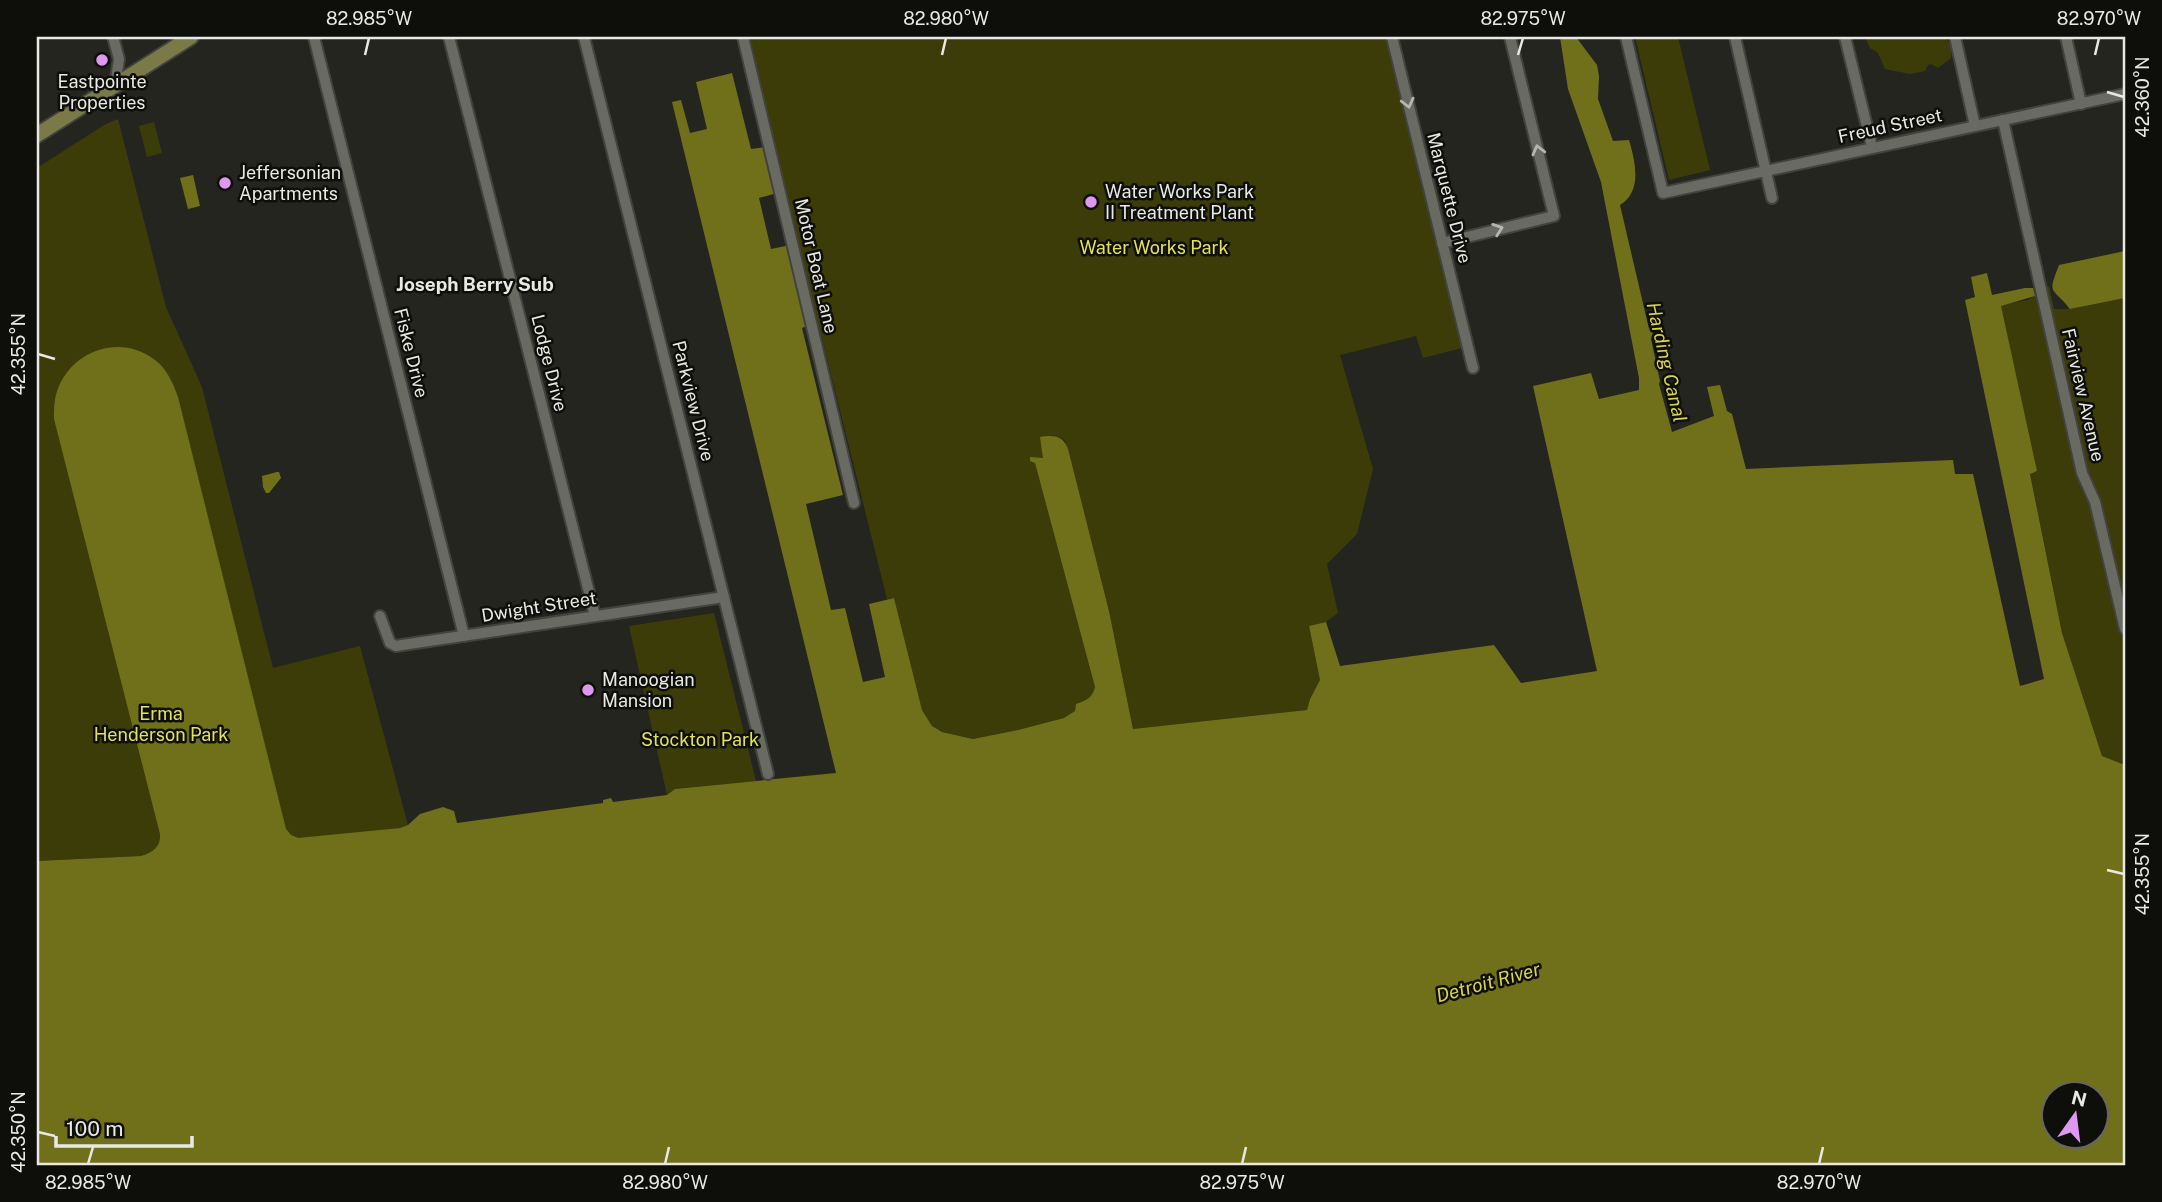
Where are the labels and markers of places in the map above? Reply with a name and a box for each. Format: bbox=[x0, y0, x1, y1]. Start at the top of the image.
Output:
marker: Eastpointe Properties bbox=[94, 52, 110, 68]
place label: Eastpointe Properties bbox=[57, 71, 147, 113]
place label: Jeffersonian Apartments bbox=[239, 162, 341, 204]
marker: Jeffersonian Apartments bbox=[217, 175, 233, 191]
place label: Water Works Park II Treatment Plant bbox=[1105, 181, 1254, 223]
marker: Water Works Park II Treatment Plant bbox=[1083, 194, 1099, 210]
place label: Manoogian Mansion bbox=[602, 669, 695, 711]
marker: Manoogian Mansion bbox=[580, 682, 596, 698]

